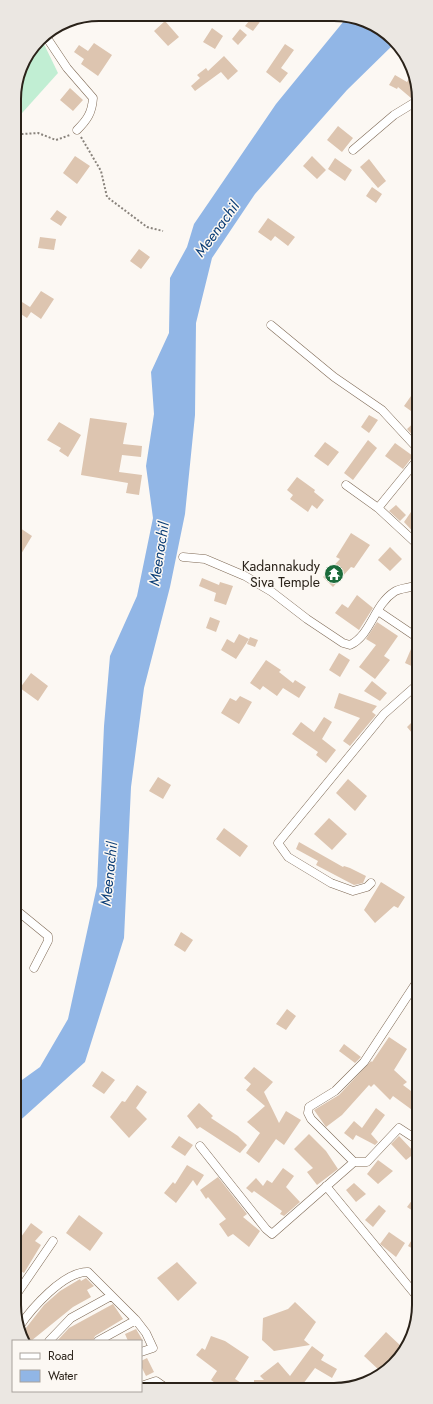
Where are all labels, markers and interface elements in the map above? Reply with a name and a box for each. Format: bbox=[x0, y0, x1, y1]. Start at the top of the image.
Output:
water label: Meenachil bbox=[189, 196, 245, 262]
water label: Meenachil bbox=[143, 520, 175, 588]
place label: Kadannakudy Siva Temple bbox=[242, 556, 321, 592]
temple icon: Kadannakudy Siva Temple bbox=[323, 563, 345, 585]
water label: Meenachil bbox=[95, 840, 123, 907]
legend bbox=[12, 1340, 142, 1392]
text: Road bbox=[48, 1347, 74, 1365]
text: Water bbox=[48, 1367, 79, 1385]

